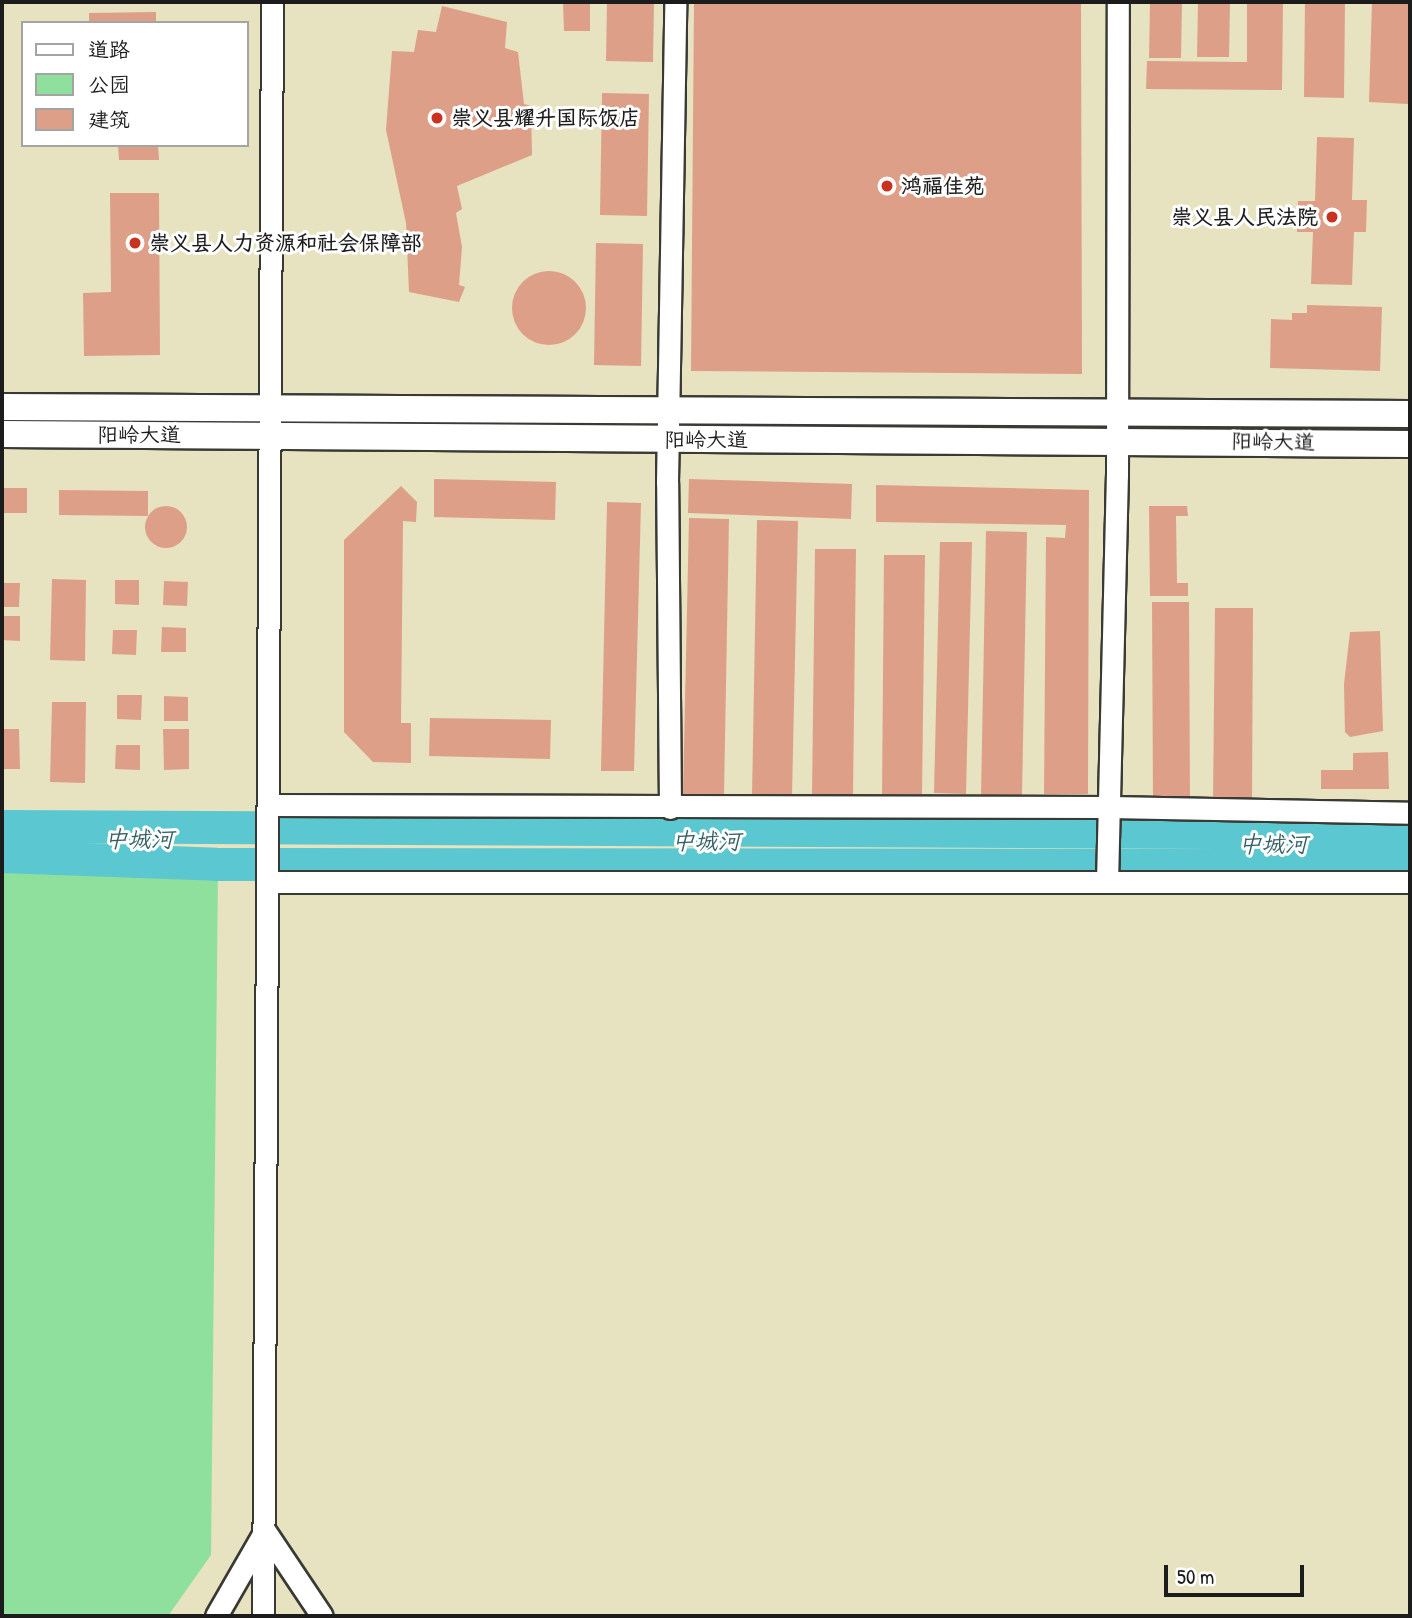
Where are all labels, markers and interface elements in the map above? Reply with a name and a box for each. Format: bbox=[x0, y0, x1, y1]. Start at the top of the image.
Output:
legend bbox=[21, 21, 248, 147]
text: 道路 bbox=[88, 35, 130, 64]
text: 公园 bbox=[88, 70, 130, 99]
text: 建筑 bbox=[88, 105, 130, 134]
place label: 崇义县耀升国际饭店 bbox=[451, 105, 640, 131]
marker: 崇义县耀升国际饭店 bbox=[429, 110, 445, 126]
place label: 鸿福佳苑 bbox=[901, 173, 985, 199]
marker: 鸿福佳苑 bbox=[879, 178, 895, 194]
place label: 崇义县人民法院 bbox=[1171, 204, 1318, 230]
marker: 崇义县人民法院 bbox=[1324, 209, 1340, 225]
place label: 崇义县人力资源和社会保障部 bbox=[149, 230, 422, 256]
marker: 崇义县人力资源和社会保障部 bbox=[127, 235, 143, 251]
street label: 阳岭大道 bbox=[97, 422, 181, 448]
street label: 阳岭大道 bbox=[664, 427, 748, 453]
street label: 阳岭大道 bbox=[1231, 429, 1315, 455]
water label: 中城河 bbox=[105, 825, 173, 853]
water label: 中城河 bbox=[672, 827, 740, 855]
water label: 中城河 bbox=[1239, 830, 1307, 858]
scale bar bbox=[1167, 1552, 1307, 1596]
text: 50 m bbox=[1177, 1562, 1214, 1591]

